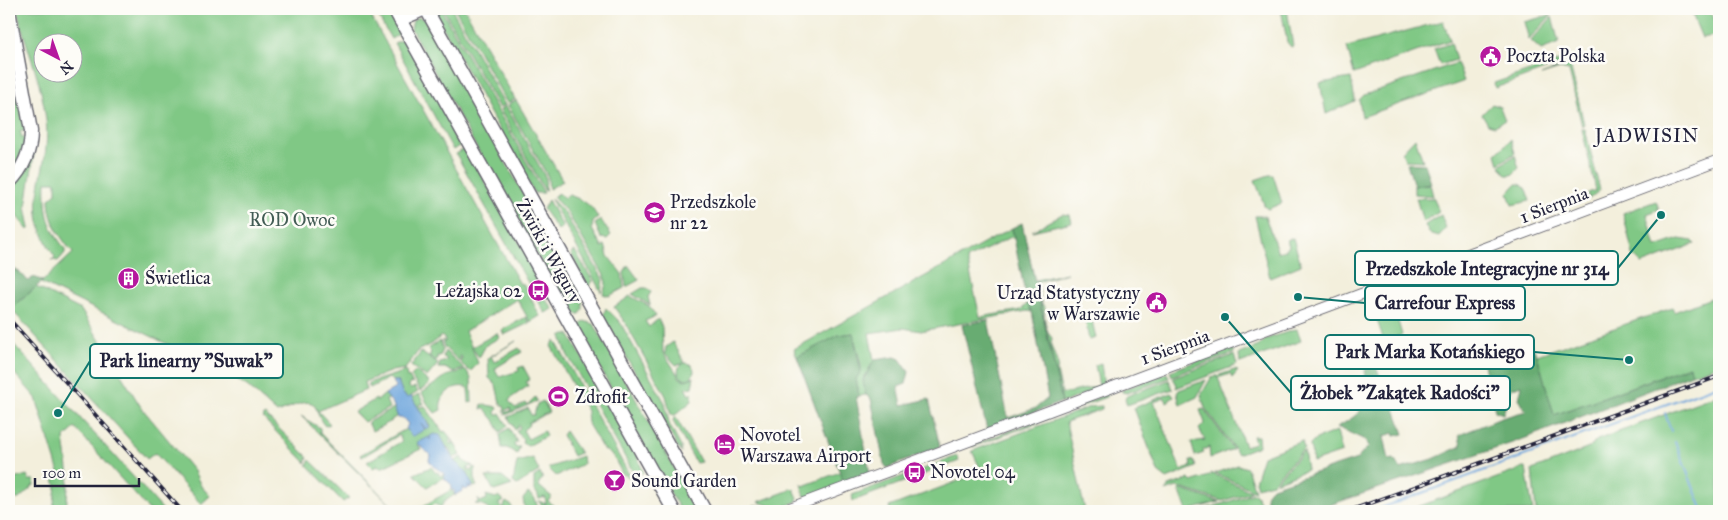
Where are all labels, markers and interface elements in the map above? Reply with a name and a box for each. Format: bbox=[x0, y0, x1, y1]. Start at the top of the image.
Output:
north arrow bbox=[32, 32, 82, 82]
public building icon: Poczta Polska bbox=[1478, 44, 1502, 68]
place label: Poczta Polska bbox=[1506, 45, 1606, 67]
text: N bbox=[56, 57, 76, 78]
district label: JADWISIN bbox=[1593, 124, 1699, 148]
street label: 1 Sierpnia bbox=[1517, 182, 1592, 228]
place label: Przedszkole nr 22 bbox=[670, 191, 756, 234]
street label: Żwirki i Wigury bbox=[510, 195, 588, 308]
school or university icon: Przedszkole nr 22 bbox=[642, 200, 666, 224]
park label: ROD Owoc bbox=[249, 209, 335, 231]
callout: Przedszkole Integracyjne nr 314 bbox=[1355, 251, 1618, 285]
text: Przedszkole Integracyjne nr 314 bbox=[1365, 257, 1610, 281]
place label: Świetlica bbox=[145, 265, 211, 289]
building icon: Świetlica bbox=[117, 266, 141, 290]
bus stop icon: Leżajska 02 bbox=[526, 279, 550, 303]
place label: Leżajska 02 bbox=[435, 280, 522, 302]
place label: Urząd Statystyczny w Warszawie bbox=[996, 282, 1141, 325]
callout: Carrefour Express bbox=[1365, 286, 1525, 320]
public building icon: Urząd Statystyczny w Warszawie bbox=[1144, 291, 1168, 315]
text: Carrefour Express bbox=[1375, 291, 1515, 315]
street label: 1 Sierpnia bbox=[1138, 324, 1213, 370]
callout: Park Marka Kotańskiego bbox=[1325, 335, 1534, 369]
text: Park Marka Kotańskiego bbox=[1335, 340, 1525, 364]
callout: Park linearny "Suwak" bbox=[90, 344, 283, 378]
text: Park linearny "Suwak" bbox=[99, 349, 273, 373]
callout: Żłobek "Zakątek Radości" bbox=[1291, 376, 1510, 410]
text: Żłobek "Zakątek Radości" bbox=[1300, 380, 1500, 404]
sports icon: Zdrofit bbox=[547, 385, 571, 409]
place label: Zdrofit bbox=[575, 386, 629, 408]
place label: Novotel Warszawa Airport bbox=[740, 424, 872, 467]
hotel icon: Novotel Warszawa Airport bbox=[712, 433, 736, 457]
scale bar bbox=[35, 455, 139, 487]
bus stop icon: Novotel 04 bbox=[902, 460, 926, 484]
place label: Novotel 04 bbox=[930, 461, 1016, 483]
text: 100 m bbox=[42, 464, 82, 482]
bar icon: Sound Garden bbox=[603, 469, 627, 493]
place label: Sound Garden bbox=[631, 470, 737, 492]

